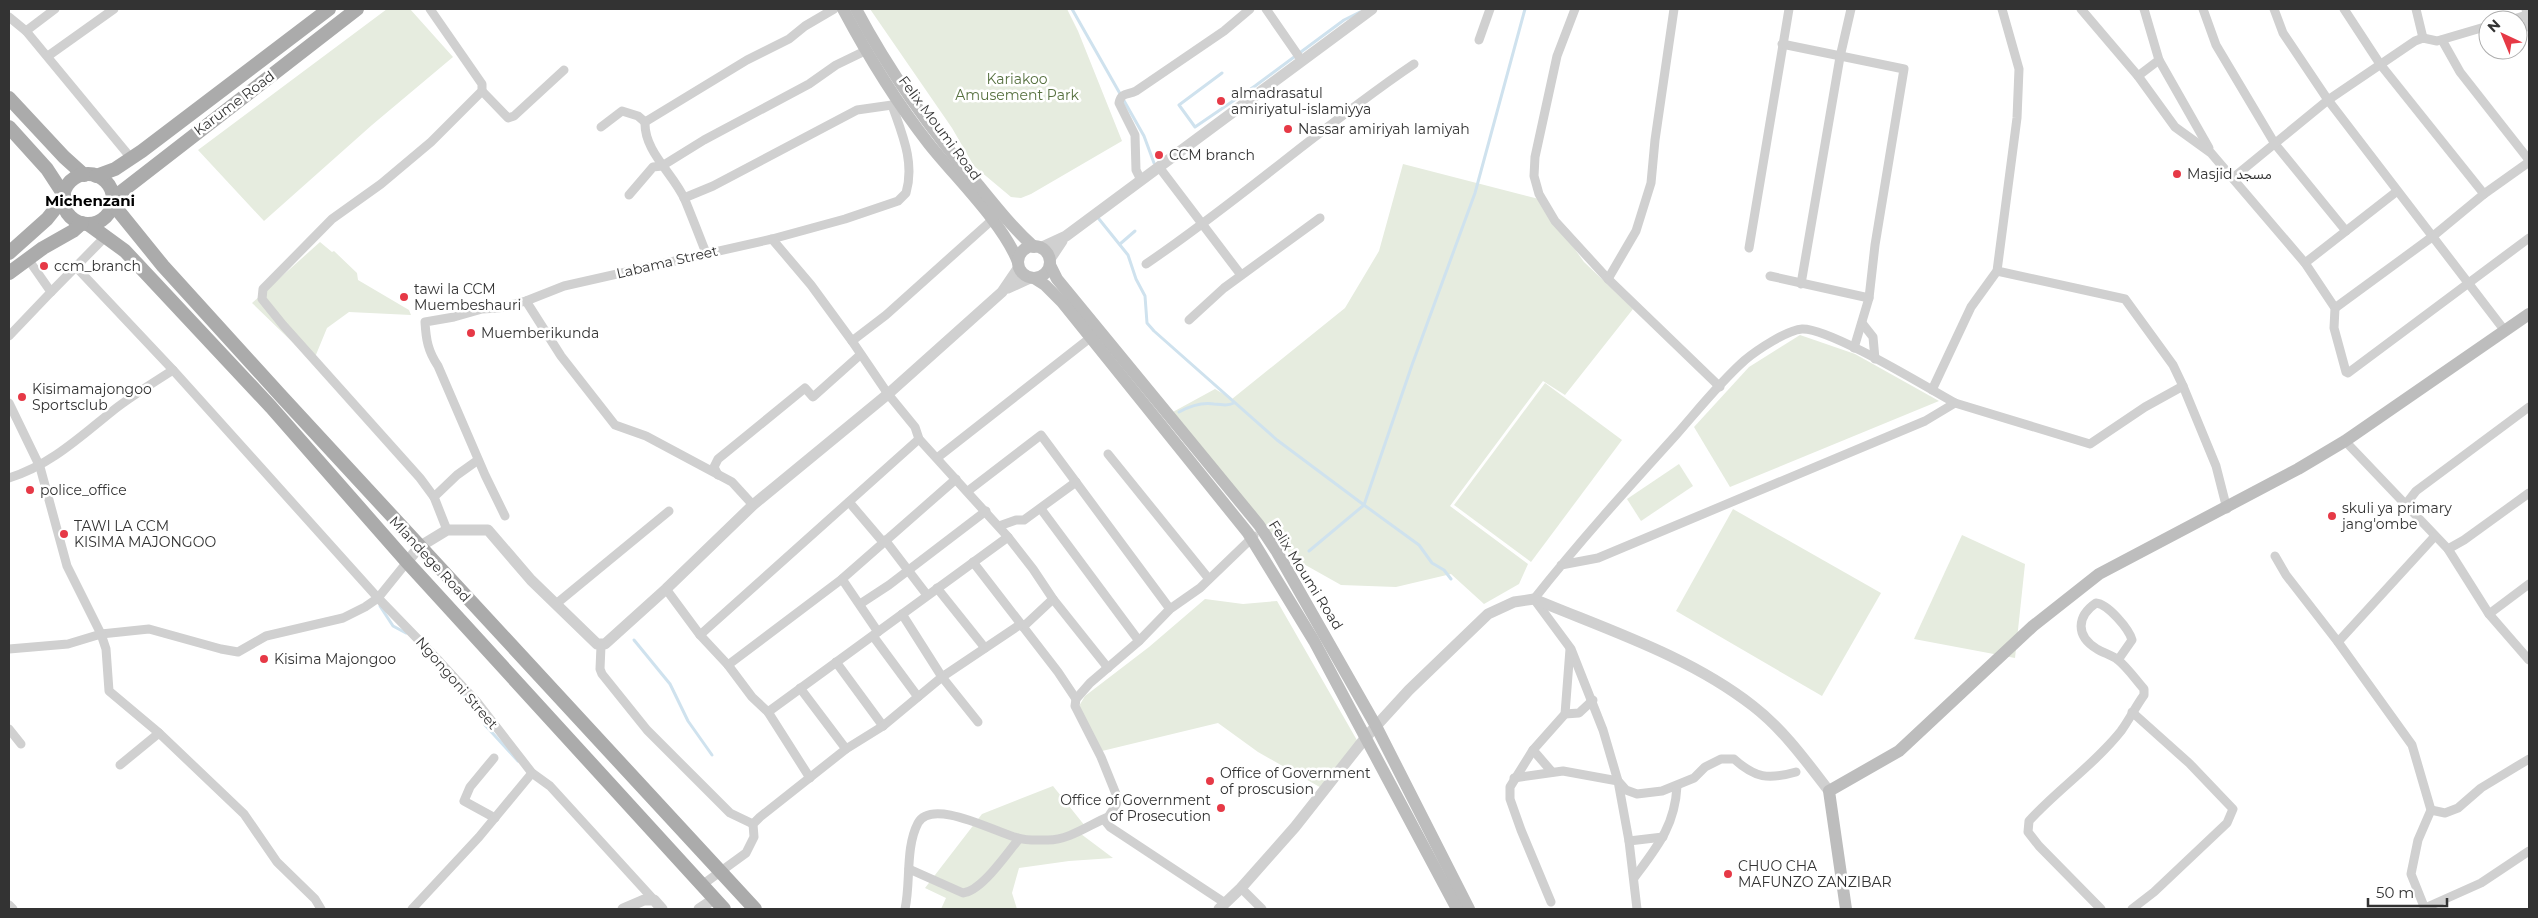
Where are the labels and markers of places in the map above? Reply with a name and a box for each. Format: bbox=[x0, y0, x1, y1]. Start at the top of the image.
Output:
place label: almadrasatul amiriyatul-islamiyya bbox=[1231, 84, 1371, 118]
marker: almadrasatul amiriyatul-islamiyya bbox=[1215, 95, 1227, 107]
place label: Nassar amiriyah Iamiyah bbox=[1298, 120, 1470, 138]
marker: Nassar amiriyah Iamiyah bbox=[1282, 123, 1294, 135]
place label: CCM branch bbox=[1169, 146, 1255, 164]
marker: CCM branch bbox=[1153, 149, 1165, 161]
place label: Masjid مسجد bbox=[2187, 165, 2272, 183]
marker: Masjid مسجد bbox=[2171, 168, 2183, 180]
place label: ccm_branch bbox=[54, 257, 141, 275]
marker: ccm_branch bbox=[38, 260, 50, 272]
place label: tawi la CCM Muembeshauri bbox=[414, 280, 521, 314]
marker: tawi la CCM Muembeshauri bbox=[398, 291, 410, 303]
place label: Muemberikunda bbox=[481, 324, 599, 342]
marker: Muemberikunda bbox=[465, 327, 477, 339]
place label: Kisimamajongoo Sportsclub bbox=[32, 380, 152, 414]
marker: Kisimamajongoo Sportsclub bbox=[16, 391, 28, 403]
place label: police_office bbox=[40, 481, 127, 499]
marker: police_office bbox=[24, 484, 36, 496]
place label: skuli ya primary jang'ombe bbox=[2340, 499, 2452, 533]
marker: skuli ya primary jang'ombe bbox=[2326, 510, 2338, 522]
place label: TAWI LA CCM KISIMA MAJONGOO bbox=[74, 517, 216, 551]
marker: TAWI LA CCM KISIMA MAJONGOO bbox=[58, 528, 70, 540]
place label: Kisima Majongoo bbox=[274, 650, 396, 668]
marker: Kisima Majongoo bbox=[258, 653, 270, 665]
place label: Office of Government of proscusion bbox=[1220, 764, 1371, 798]
marker: Office of Government of proscusion bbox=[1204, 775, 1216, 787]
place label: Office of Government of Prosecution bbox=[1060, 791, 1211, 825]
marker: Office of Government of Prosecution bbox=[1215, 802, 1227, 814]
place label: CHUO CHA MAFUNZO ZANZIBAR bbox=[1738, 857, 1892, 891]
marker: CHUO CHA MAFUNZO ZANZIBAR bbox=[1722, 868, 1734, 880]

